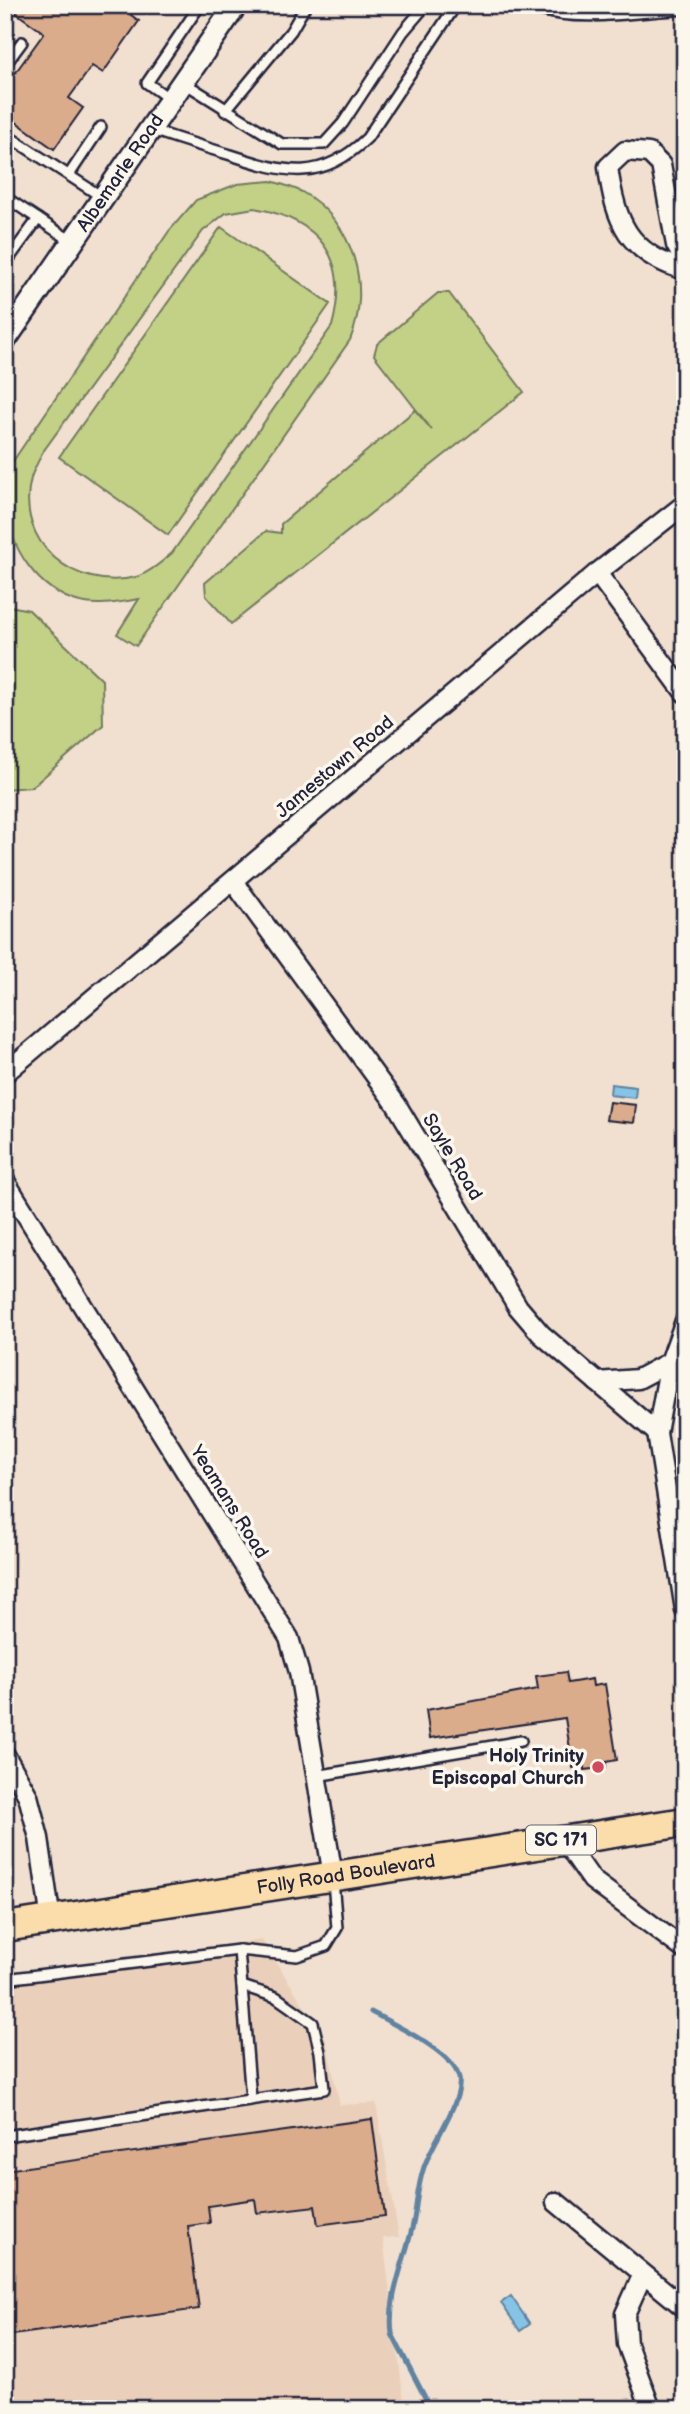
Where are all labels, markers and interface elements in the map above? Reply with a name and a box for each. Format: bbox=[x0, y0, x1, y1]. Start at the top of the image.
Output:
street label: Albemarle Road bbox=[72, 110, 169, 236]
street label: Jamestown Road bbox=[271, 711, 399, 823]
street label: Sayle Road bbox=[417, 1109, 487, 1205]
street label: Yeamans Road bbox=[184, 1440, 273, 1563]
place label: Holy Trinity Episcopal Church bbox=[431, 1745, 584, 1790]
marker: Holy Trinity Episcopal Church bbox=[590, 1759, 606, 1775]
road number: SC 171 bbox=[526, 1826, 596, 1854]
street label: Folly Road Boulevard bbox=[255, 1849, 437, 1899]

